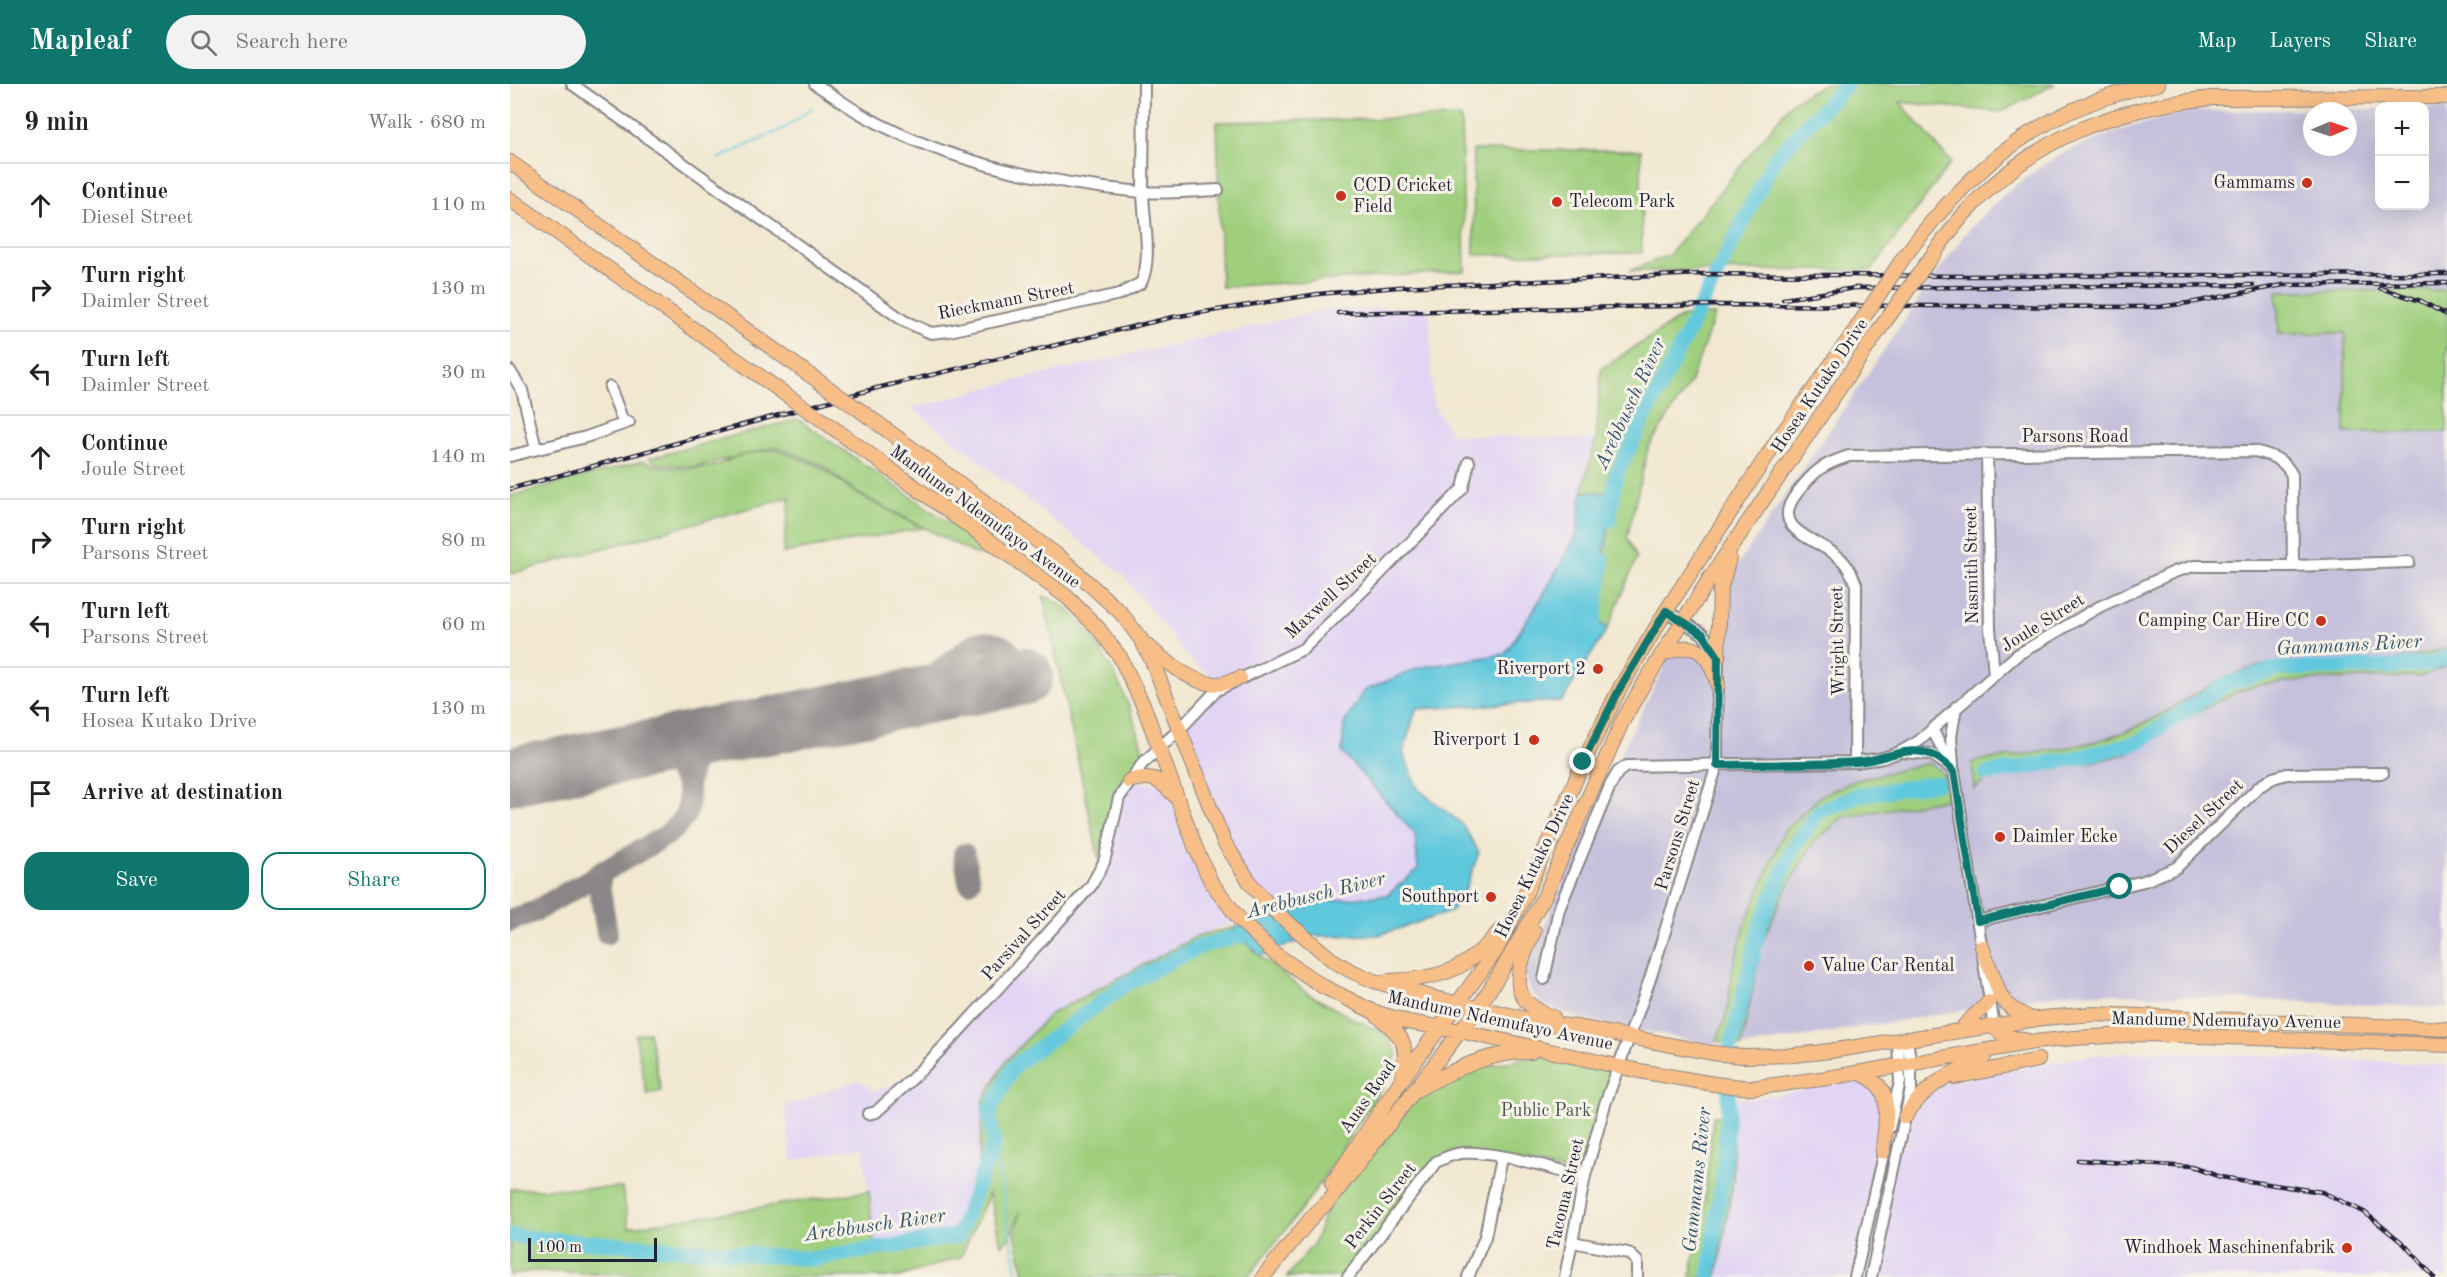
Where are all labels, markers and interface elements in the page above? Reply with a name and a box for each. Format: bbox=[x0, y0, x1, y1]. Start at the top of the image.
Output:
search box bbox=[166, 15, 586, 69]
icon: search bbox=[187, 26, 220, 59]
text: Mapleaf bbox=[30, 28, 130, 56]
text: Search here bbox=[235, 31, 348, 53]
text: Map bbox=[2197, 31, 2236, 52]
text: Layers bbox=[2269, 31, 2331, 52]
text: Share bbox=[2364, 31, 2417, 52]
north arrow bbox=[2303, 102, 2357, 156]
map controls bbox=[2375, 102, 2429, 210]
button: + bbox=[2375, 102, 2429, 156]
text: 9 min bbox=[24, 110, 89, 136]
text: Walk · 680 m bbox=[367, 113, 486, 133]
button: − bbox=[2375, 156, 2429, 210]
place label: Gammams bbox=[2214, 174, 2295, 192]
marker: Gammams bbox=[2300, 176, 2314, 190]
place label: CCD Cricket Field bbox=[1353, 177, 1452, 216]
text: Continue bbox=[81, 181, 168, 203]
icon: ahead bbox=[24, 189, 57, 222]
marker: CCD Cricket Field bbox=[1334, 189, 1348, 203]
place label: Telecom Park bbox=[1569, 193, 1675, 211]
text: 110 m bbox=[430, 195, 486, 215]
marker: Telecom Park bbox=[1550, 195, 1564, 209]
text: Diesel Street bbox=[81, 208, 193, 228]
text: Turn right bbox=[81, 265, 185, 287]
icon: right bbox=[24, 273, 57, 306]
text: 130 m bbox=[430, 279, 486, 299]
street label: Rieckmann Street bbox=[936, 279, 1076, 323]
text: Daimler Street bbox=[81, 292, 209, 312]
street label: Hosea Kutako Drive bbox=[1768, 315, 1872, 457]
water label: Arebbusch River bbox=[1591, 335, 1670, 474]
text: Turn left bbox=[81, 349, 170, 371]
icon: left bbox=[24, 357, 57, 390]
text: 30 m bbox=[441, 363, 486, 383]
text: Daimler Street bbox=[81, 376, 209, 396]
street label: Parsons Road bbox=[2021, 428, 2129, 446]
text: Continue bbox=[81, 433, 168, 455]
icon: ahead bbox=[24, 441, 57, 474]
street label: Mandume Ndemufayo Avenue bbox=[887, 442, 1083, 592]
text: 140 m bbox=[430, 447, 486, 467]
text: Joule Street bbox=[81, 460, 186, 480]
street label: Nasmith Street bbox=[1962, 506, 1982, 624]
text: Turn right bbox=[81, 517, 185, 539]
icon: right bbox=[24, 525, 57, 558]
text: 80 m bbox=[441, 531, 486, 551]
text: Parsons Street bbox=[81, 544, 208, 564]
street label: Maxwell Street bbox=[1282, 549, 1380, 643]
street label: Wright Street bbox=[1828, 586, 1848, 696]
street label: Joule Street bbox=[1998, 590, 2088, 656]
text: Turn left bbox=[81, 601, 170, 623]
icon: left bbox=[24, 609, 57, 642]
place label: Camping Car Hire CC bbox=[2138, 612, 2309, 630]
marker: Camping Car Hire CC bbox=[2314, 614, 2328, 628]
text: 60 m bbox=[441, 615, 486, 635]
text: Parsons Street bbox=[81, 628, 208, 648]
water label: Gammams River bbox=[2276, 632, 2423, 660]
place label: Riverport 2 bbox=[1497, 660, 1586, 678]
marker: Riverport 2 bbox=[1591, 662, 1605, 676]
text: Turn left bbox=[81, 685, 170, 707]
icon: left bbox=[24, 693, 57, 726]
text: 130 m bbox=[430, 699, 486, 719]
text: Hosea Kutako Drive bbox=[81, 712, 257, 732]
place label: Riverport 1 bbox=[1433, 731, 1522, 749]
marker: Riverport 1 bbox=[1527, 733, 1541, 747]
route end bbox=[1569, 748, 1595, 774]
street label: Diesel Street bbox=[2161, 776, 2247, 858]
icon: arrive bbox=[24, 777, 57, 810]
street label: Parsons Street bbox=[1653, 778, 1703, 892]
text: Arrive at destination bbox=[81, 782, 283, 804]
street label: Hosea Kutako Drive bbox=[1492, 791, 1578, 941]
place label: Daimler Ecke bbox=[2012, 828, 2118, 846]
marker: Daimler Ecke bbox=[1993, 830, 2007, 844]
button: Save bbox=[24, 852, 249, 910]
button: Share bbox=[261, 852, 486, 910]
water label: Arebbusch River bbox=[1244, 869, 1388, 923]
route start bbox=[2106, 873, 2132, 899]
street label: Parsival Street bbox=[979, 886, 1069, 984]
place label: Southport bbox=[1401, 888, 1479, 906]
marker: Southport bbox=[1484, 890, 1498, 904]
place label: Value Car Rental bbox=[1821, 957, 1955, 975]
marker: Value Car Rental bbox=[1802, 959, 1816, 973]
street label: Mandume Ndemufayo Avenue bbox=[1386, 988, 1614, 1054]
street label: Mandume Ndemufayo Avenue bbox=[2111, 1010, 2341, 1032]
street label: Auas Road bbox=[1336, 1057, 1400, 1137]
park label: Public Park bbox=[1501, 1102, 1591, 1120]
water label: Gammams River bbox=[1680, 1106, 1716, 1254]
street label: Tacoma Street bbox=[1544, 1137, 1588, 1251]
street label: Perkin Street bbox=[1342, 1160, 1420, 1252]
water label: Arebbusch River bbox=[802, 1206, 947, 1246]
scale bar bbox=[528, 1235, 657, 1262]
place label: Windhoek Maschinenfabrik bbox=[2124, 1239, 2335, 1257]
text: 100 m bbox=[537, 1240, 582, 1256]
marker: Windhoek Maschinenfabrik bbox=[2340, 1241, 2354, 1255]

